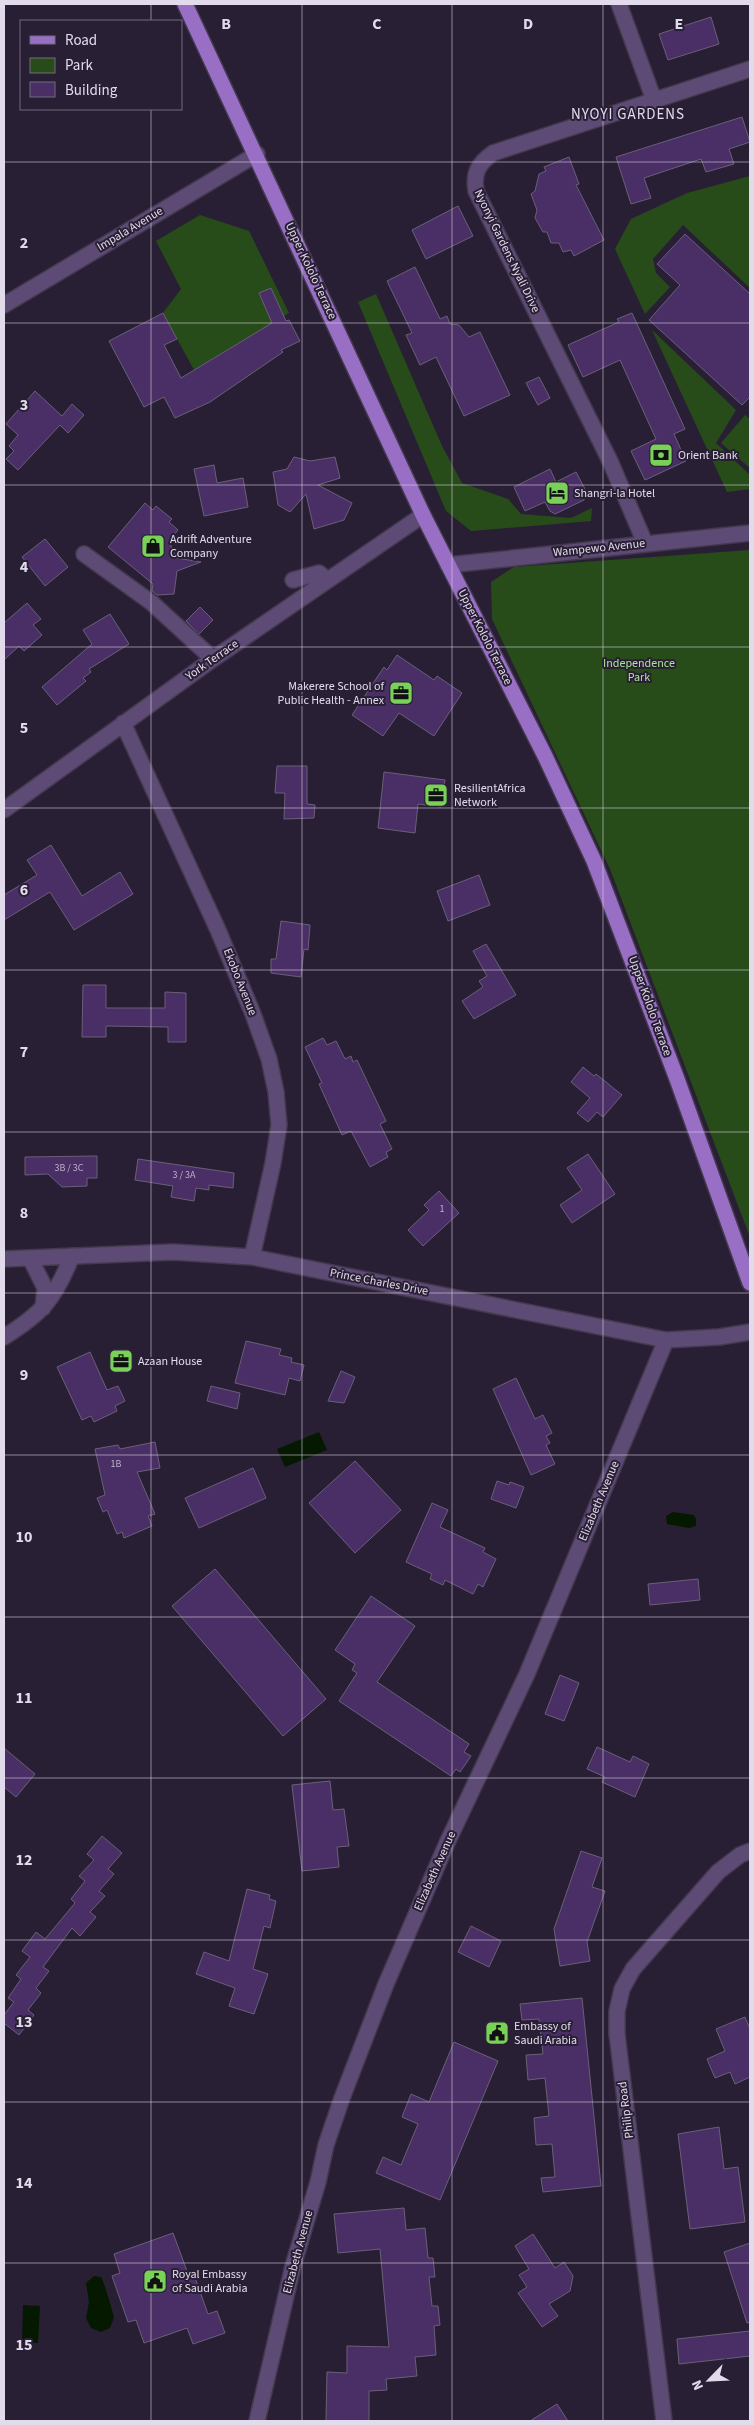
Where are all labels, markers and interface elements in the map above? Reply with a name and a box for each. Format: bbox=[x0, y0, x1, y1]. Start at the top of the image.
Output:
text: B bbox=[221, 13, 231, 35]
text: C bbox=[372, 13, 382, 35]
text: D bbox=[523, 13, 533, 35]
text: E bbox=[675, 13, 683, 35]
legend bbox=[20, 20, 182, 110]
text: Road bbox=[65, 30, 97, 51]
text: Park bbox=[65, 55, 94, 76]
text: Building bbox=[65, 80, 118, 101]
district label: NYOYI GARDENS bbox=[571, 104, 685, 125]
street label: Nyonyi Gardens Nyali Drive bbox=[470, 187, 544, 315]
street label: Impala Avenue bbox=[94, 203, 166, 255]
street label: Upper Kololo Terrace bbox=[281, 220, 341, 322]
text: 2 bbox=[20, 232, 28, 254]
text: 3 bbox=[20, 394, 28, 416]
bank icon: Orient Bank bbox=[648, 442, 674, 468]
place label: Orient Bank bbox=[678, 447, 738, 464]
hotel icon: Shangri-la Hotel bbox=[544, 480, 570, 506]
place label: Shangri-la Hotel bbox=[574, 485, 655, 502]
place label: Adrift Adventure Company bbox=[170, 531, 252, 562]
shop icon: Adrift Adventure Company bbox=[140, 533, 166, 559]
street label: Wampewo Avenue bbox=[552, 535, 646, 561]
text: 4 bbox=[20, 556, 29, 578]
street label: Upper Kololo Terrace bbox=[454, 586, 517, 688]
street label: York Terrace bbox=[181, 635, 242, 685]
park label: Independence Park bbox=[603, 655, 675, 686]
place label: Makerere School of Public Health - Annex bbox=[277, 678, 385, 709]
office icon: Makerere School of Public Health - Annex bbox=[388, 680, 414, 706]
text: 5 bbox=[20, 717, 28, 739]
place label: ResilientAfrica Network bbox=[454, 780, 526, 811]
office icon: ResilientAfrica Network bbox=[423, 782, 449, 808]
text: 6 bbox=[20, 879, 28, 901]
street label: Ekobo Avenue bbox=[219, 946, 261, 1018]
street label: Upper Kololo Terrace bbox=[624, 954, 676, 1058]
text: 7 bbox=[20, 1041, 28, 1063]
house number: 3B / 3C bbox=[54, 1161, 84, 1175]
house number: 3 / 3A bbox=[173, 1168, 196, 1182]
text: 8 bbox=[20, 1202, 28, 1224]
house number: 1 bbox=[440, 1202, 445, 1216]
street label: Prince Charles Drive bbox=[328, 1264, 430, 1300]
office icon: Azaan House bbox=[108, 1348, 134, 1374]
place label: Azaan House bbox=[138, 1353, 202, 1370]
text: 9 bbox=[20, 1364, 28, 1386]
house number: 1B bbox=[111, 1457, 122, 1471]
street label: Elizabeth Avenue bbox=[574, 1458, 624, 1544]
text: 10 bbox=[16, 1526, 32, 1548]
text: 11 bbox=[16, 1687, 32, 1709]
street label: Elizabeth Avenue bbox=[410, 1828, 460, 1914]
text: 12 bbox=[16, 1849, 32, 1871]
text: 13 bbox=[16, 2011, 32, 2033]
place label: Embassy of Saudi Arabia bbox=[514, 2018, 577, 2049]
public building icon: Embassy of Saudi Arabia bbox=[484, 2020, 510, 2046]
street label: Philip Road bbox=[614, 2081, 638, 2139]
text: 14 bbox=[16, 2172, 33, 2194]
street label: Elizabeth Avenue bbox=[279, 2208, 317, 2296]
place label: Royal Embassy of Saudi Arabia bbox=[172, 2266, 247, 2297]
public building icon: Royal Embassy of Saudi Arabia bbox=[142, 2268, 168, 2294]
text: 15 bbox=[16, 2334, 32, 2356]
north arrow bbox=[684, 2355, 734, 2405]
text: N bbox=[687, 2377, 709, 2393]

